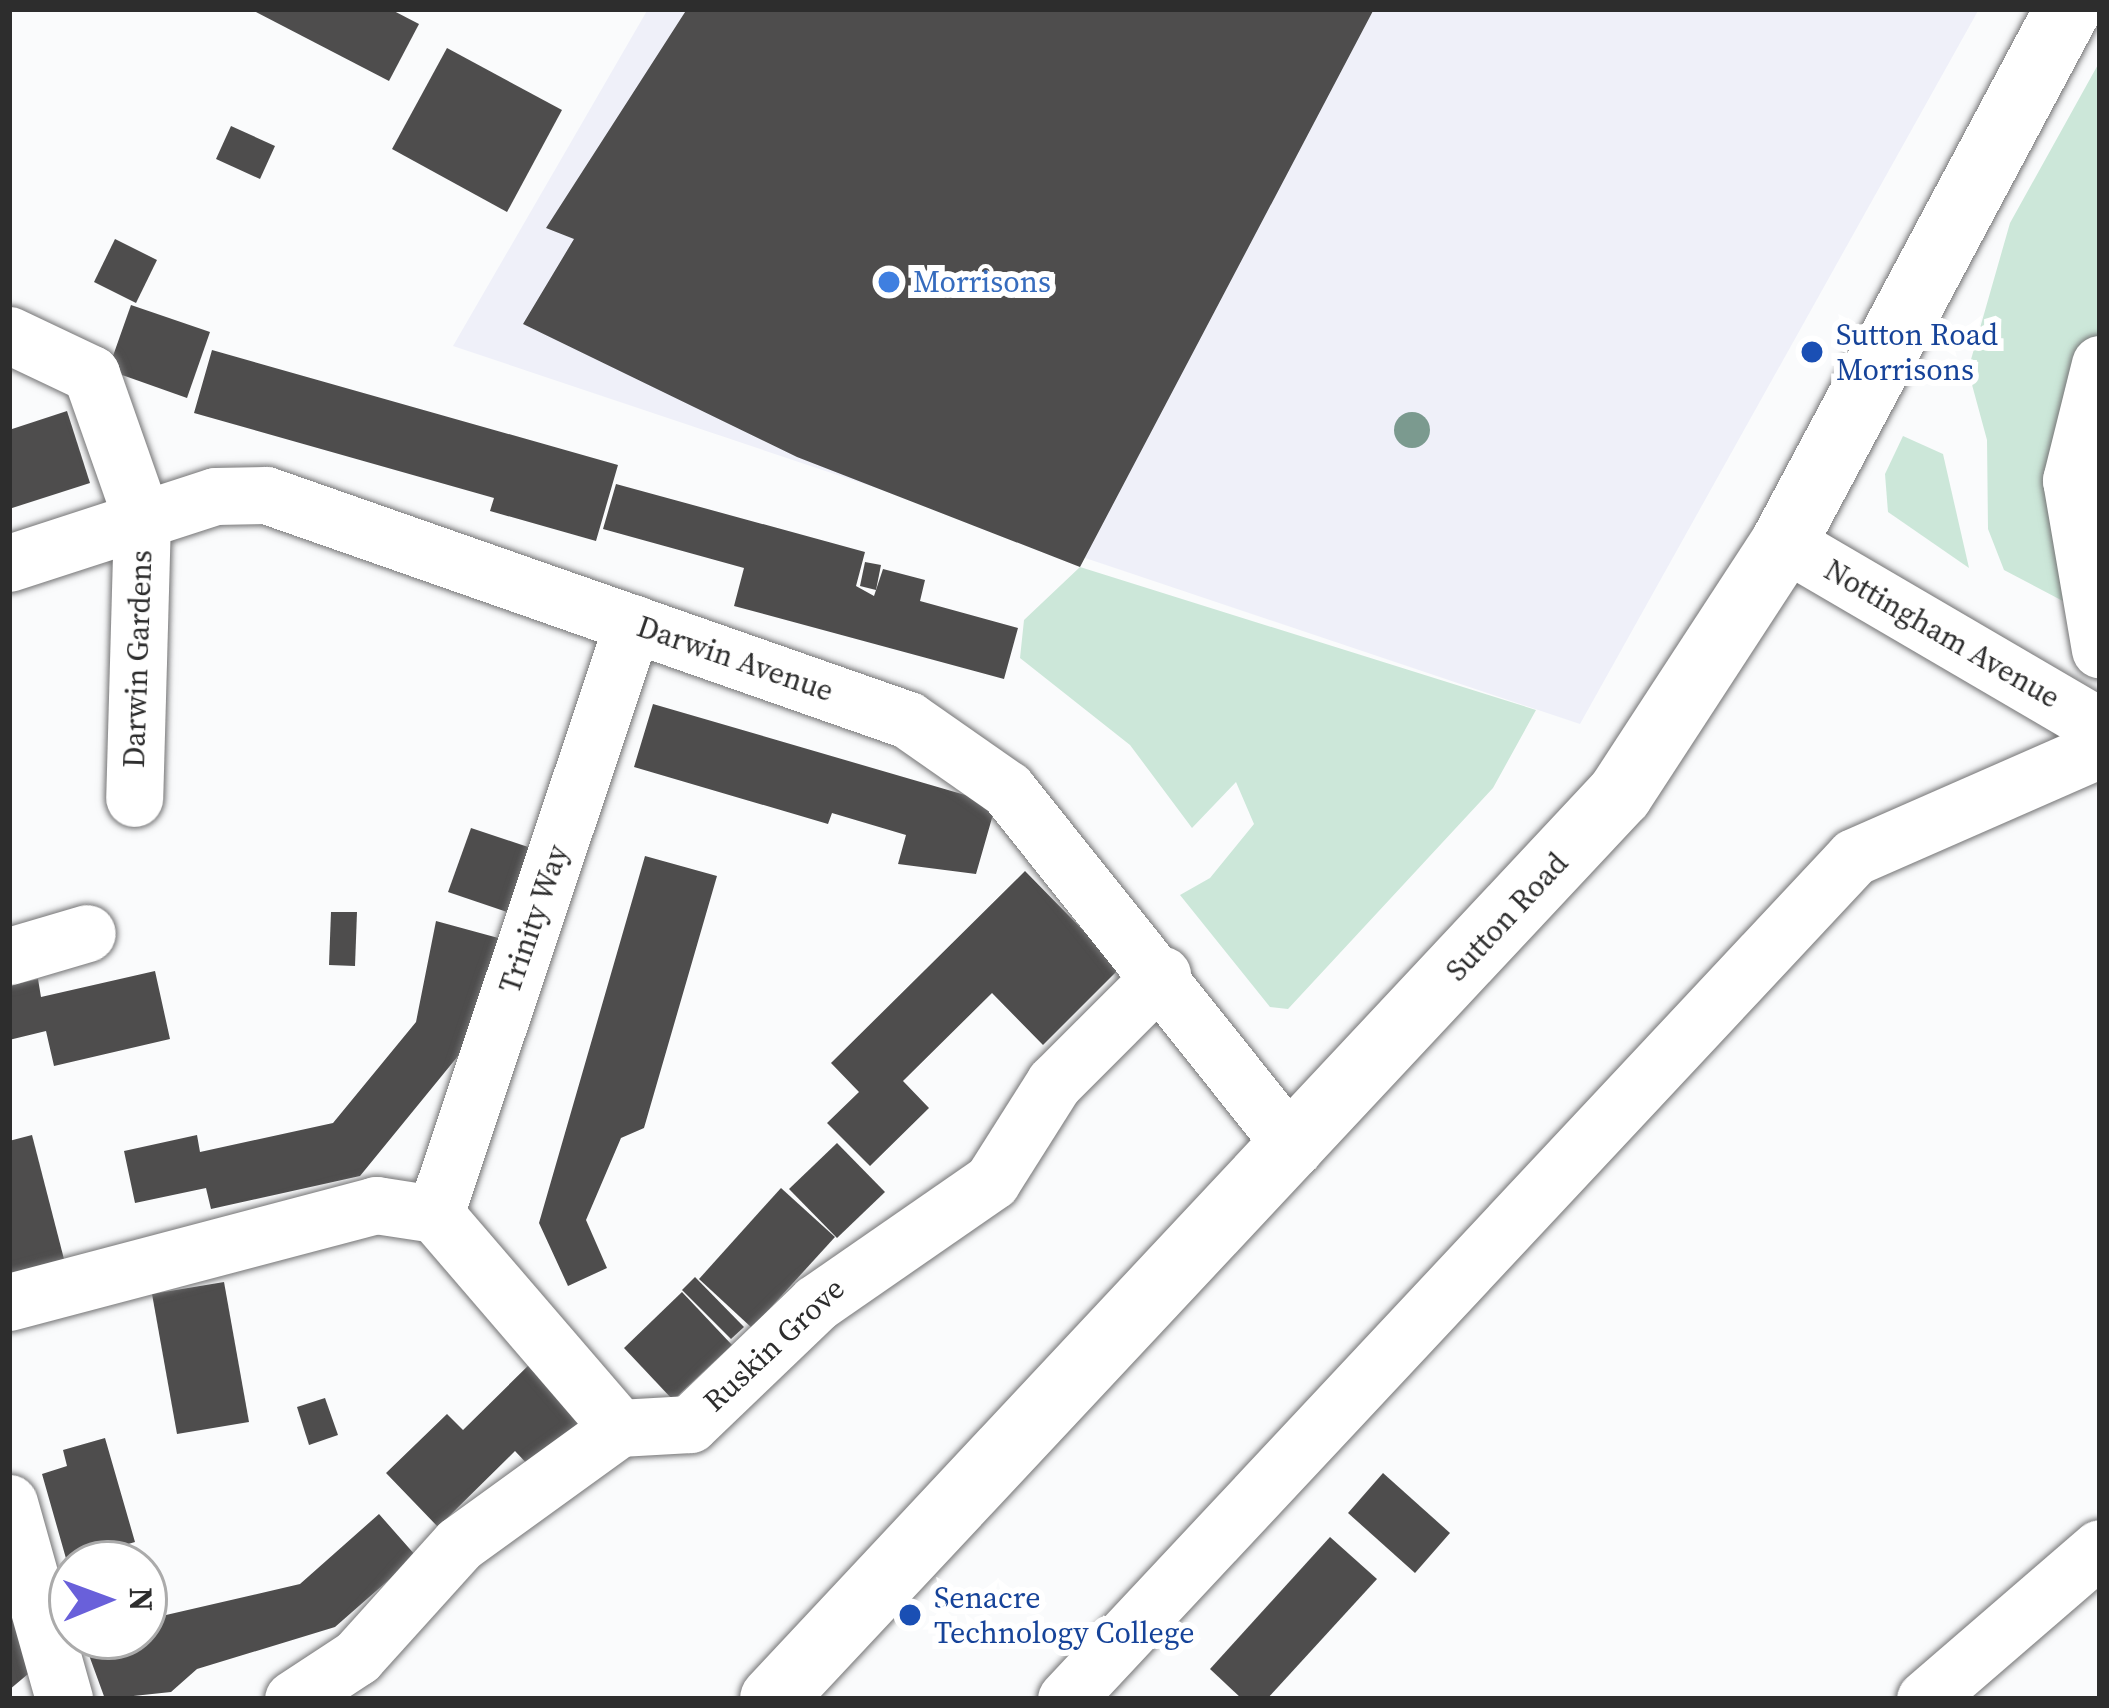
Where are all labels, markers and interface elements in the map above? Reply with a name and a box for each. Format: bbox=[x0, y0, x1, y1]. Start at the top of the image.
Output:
place label: Morrisons bbox=[913, 264, 1051, 300]
marker: Morrisons bbox=[876, 269, 902, 295]
place label: Sutton Road Morrisons bbox=[1836, 317, 1998, 388]
marker: Sutton Road Morrisons bbox=[1799, 339, 1825, 365]
street label: Darwin Gardens bbox=[116, 549, 160, 769]
street label: Nottingham Avenue bbox=[1818, 552, 2066, 716]
street label: Darwin Avenue bbox=[632, 609, 838, 709]
street label: Trinity Way bbox=[492, 840, 576, 998]
street label: Sutton Road bbox=[1439, 846, 1575, 988]
street label: Ruskin Grove bbox=[696, 1271, 852, 1419]
north arrow bbox=[48, 1540, 168, 1660]
place label: Senacre Technology College bbox=[934, 1580, 1194, 1650]
text: N bbox=[119, 1587, 164, 1612]
marker: Senacre Technology College bbox=[897, 1602, 923, 1628]

